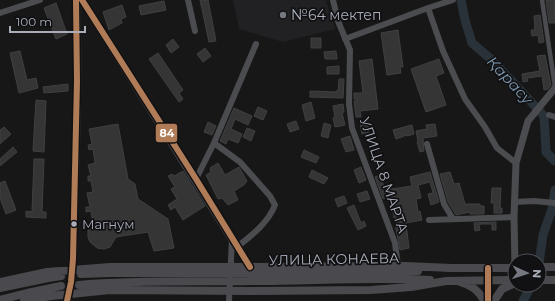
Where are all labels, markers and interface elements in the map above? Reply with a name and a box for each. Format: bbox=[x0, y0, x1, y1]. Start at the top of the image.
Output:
place label: №64 мектеп bbox=[291, 6, 381, 24]
scale bar bbox=[10, 8, 85, 34]
marker: №64 мектеп bbox=[278, 10, 288, 20]
text: 100 m bbox=[16, 14, 52, 29]
water label: Қарасу bbox=[483, 52, 537, 108]
street label: УЛИЦА 8 МАРТА bbox=[356, 115, 412, 236]
line badge: 84 bbox=[155, 123, 178, 143]
text: 84 bbox=[160, 126, 175, 140]
place label: Магнум bbox=[82, 216, 135, 232]
marker: Магнум bbox=[69, 219, 79, 229]
street label: УЛИЦА КОНАЕВА bbox=[268, 249, 400, 269]
north arrow bbox=[507, 253, 547, 293]
text: N bbox=[530, 269, 544, 278]

